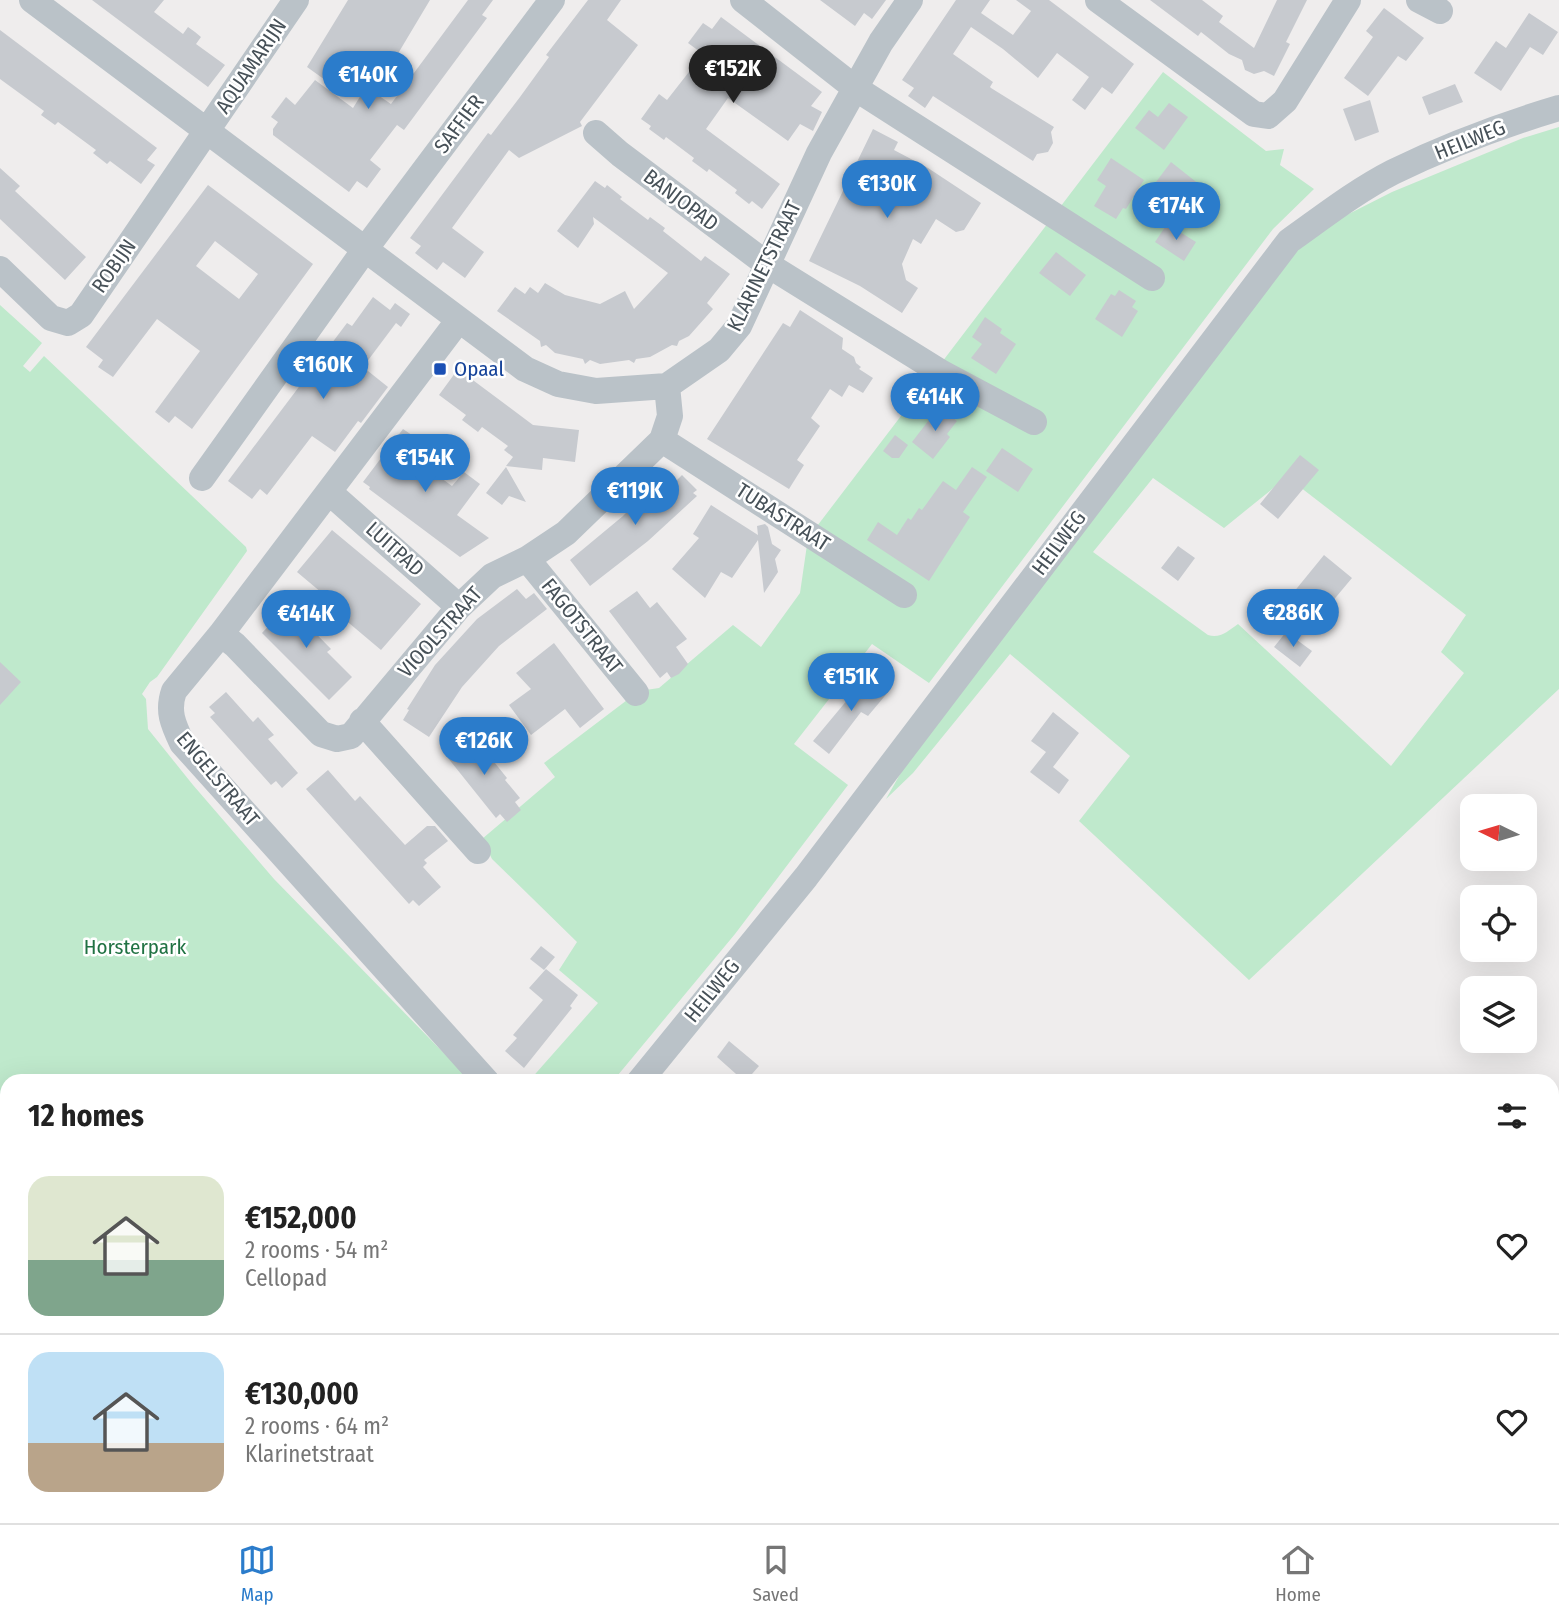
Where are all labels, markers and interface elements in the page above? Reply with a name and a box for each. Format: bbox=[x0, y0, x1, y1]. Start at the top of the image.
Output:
street label: AQUAMARIJN bbox=[210, 14, 292, 118]
pin: €152K bbox=[684, 46, 782, 105]
pin: €140K bbox=[319, 52, 417, 111]
text: €152K bbox=[705, 54, 761, 82]
text: €140K bbox=[338, 60, 398, 88]
street label: SAFFIER bbox=[429, 89, 490, 158]
street label: HEILWEG bbox=[1431, 114, 1509, 166]
pin: €130K bbox=[838, 160, 936, 220]
street label: BANJOPAD bbox=[638, 163, 724, 237]
text: €130K bbox=[858, 169, 916, 197]
pin: €174K bbox=[1127, 182, 1225, 242]
text: €174K bbox=[1148, 191, 1204, 219]
street label: KLARINETSTRAAT bbox=[721, 196, 807, 336]
street label: ROBIJN bbox=[86, 234, 142, 298]
pin: €160K bbox=[274, 342, 372, 401]
text: €160K bbox=[293, 350, 353, 378]
place label: Opaal bbox=[454, 356, 504, 382]
marker: Opaal bbox=[432, 361, 448, 377]
pin: €414K bbox=[886, 374, 984, 433]
text: €414K bbox=[907, 382, 963, 410]
pin: €154K bbox=[376, 434, 474, 494]
text: €154K bbox=[396, 443, 454, 471]
pin: €119K bbox=[586, 468, 684, 527]
text: €119K bbox=[607, 476, 663, 504]
street label: TUBASTRAAT bbox=[731, 477, 835, 557]
street label: HEILWEG bbox=[1026, 506, 1092, 580]
street label: LUITPAD bbox=[361, 516, 429, 582]
street label: FAGOTSTRAAT bbox=[536, 573, 628, 679]
street label: VIOOLSTRAAT bbox=[392, 581, 488, 683]
pin: €414K bbox=[257, 590, 355, 650]
pin: €286K bbox=[1244, 590, 1342, 649]
text: €286K bbox=[1263, 598, 1323, 626]
text: €414K bbox=[278, 599, 334, 627]
pin: €151K bbox=[802, 654, 900, 713]
text: €151K bbox=[824, 662, 878, 690]
pin: €126K bbox=[435, 718, 533, 777]
street label: ENGELSTRAAT bbox=[171, 726, 265, 832]
text: €126K bbox=[455, 726, 513, 754]
north arrow bbox=[1460, 794, 1536, 872]
map controls bbox=[1460, 794, 1537, 1053]
button: locate bbox=[1460, 885, 1537, 962]
park label: Horsterpark bbox=[84, 934, 186, 960]
street label: HEILWEG bbox=[679, 954, 745, 1028]
button: layers bbox=[1460, 976, 1537, 1053]
icon: filters bbox=[1493, 1097, 1531, 1135]
text: 12 homes bbox=[28, 1098, 144, 1134]
text: €152,000 bbox=[245, 1200, 357, 1236]
icon: home bbox=[84, 1204, 168, 1288]
icon: heart bbox=[1493, 1227, 1531, 1265]
text: 2 rooms · 54 m² bbox=[245, 1236, 388, 1264]
text: Cellopad bbox=[245, 1264, 327, 1292]
text: €130,000 bbox=[245, 1376, 359, 1412]
icon: home bbox=[84, 1380, 168, 1464]
icon: heart bbox=[1493, 1403, 1531, 1441]
text: 2 rooms · 64 m² bbox=[245, 1412, 389, 1440]
text: Klarinetstraat bbox=[245, 1440, 374, 1468]
tab: Map bbox=[238, 1541, 276, 1606]
tab: Saved bbox=[753, 1541, 799, 1606]
tab: Home bbox=[1275, 1541, 1321, 1606]

